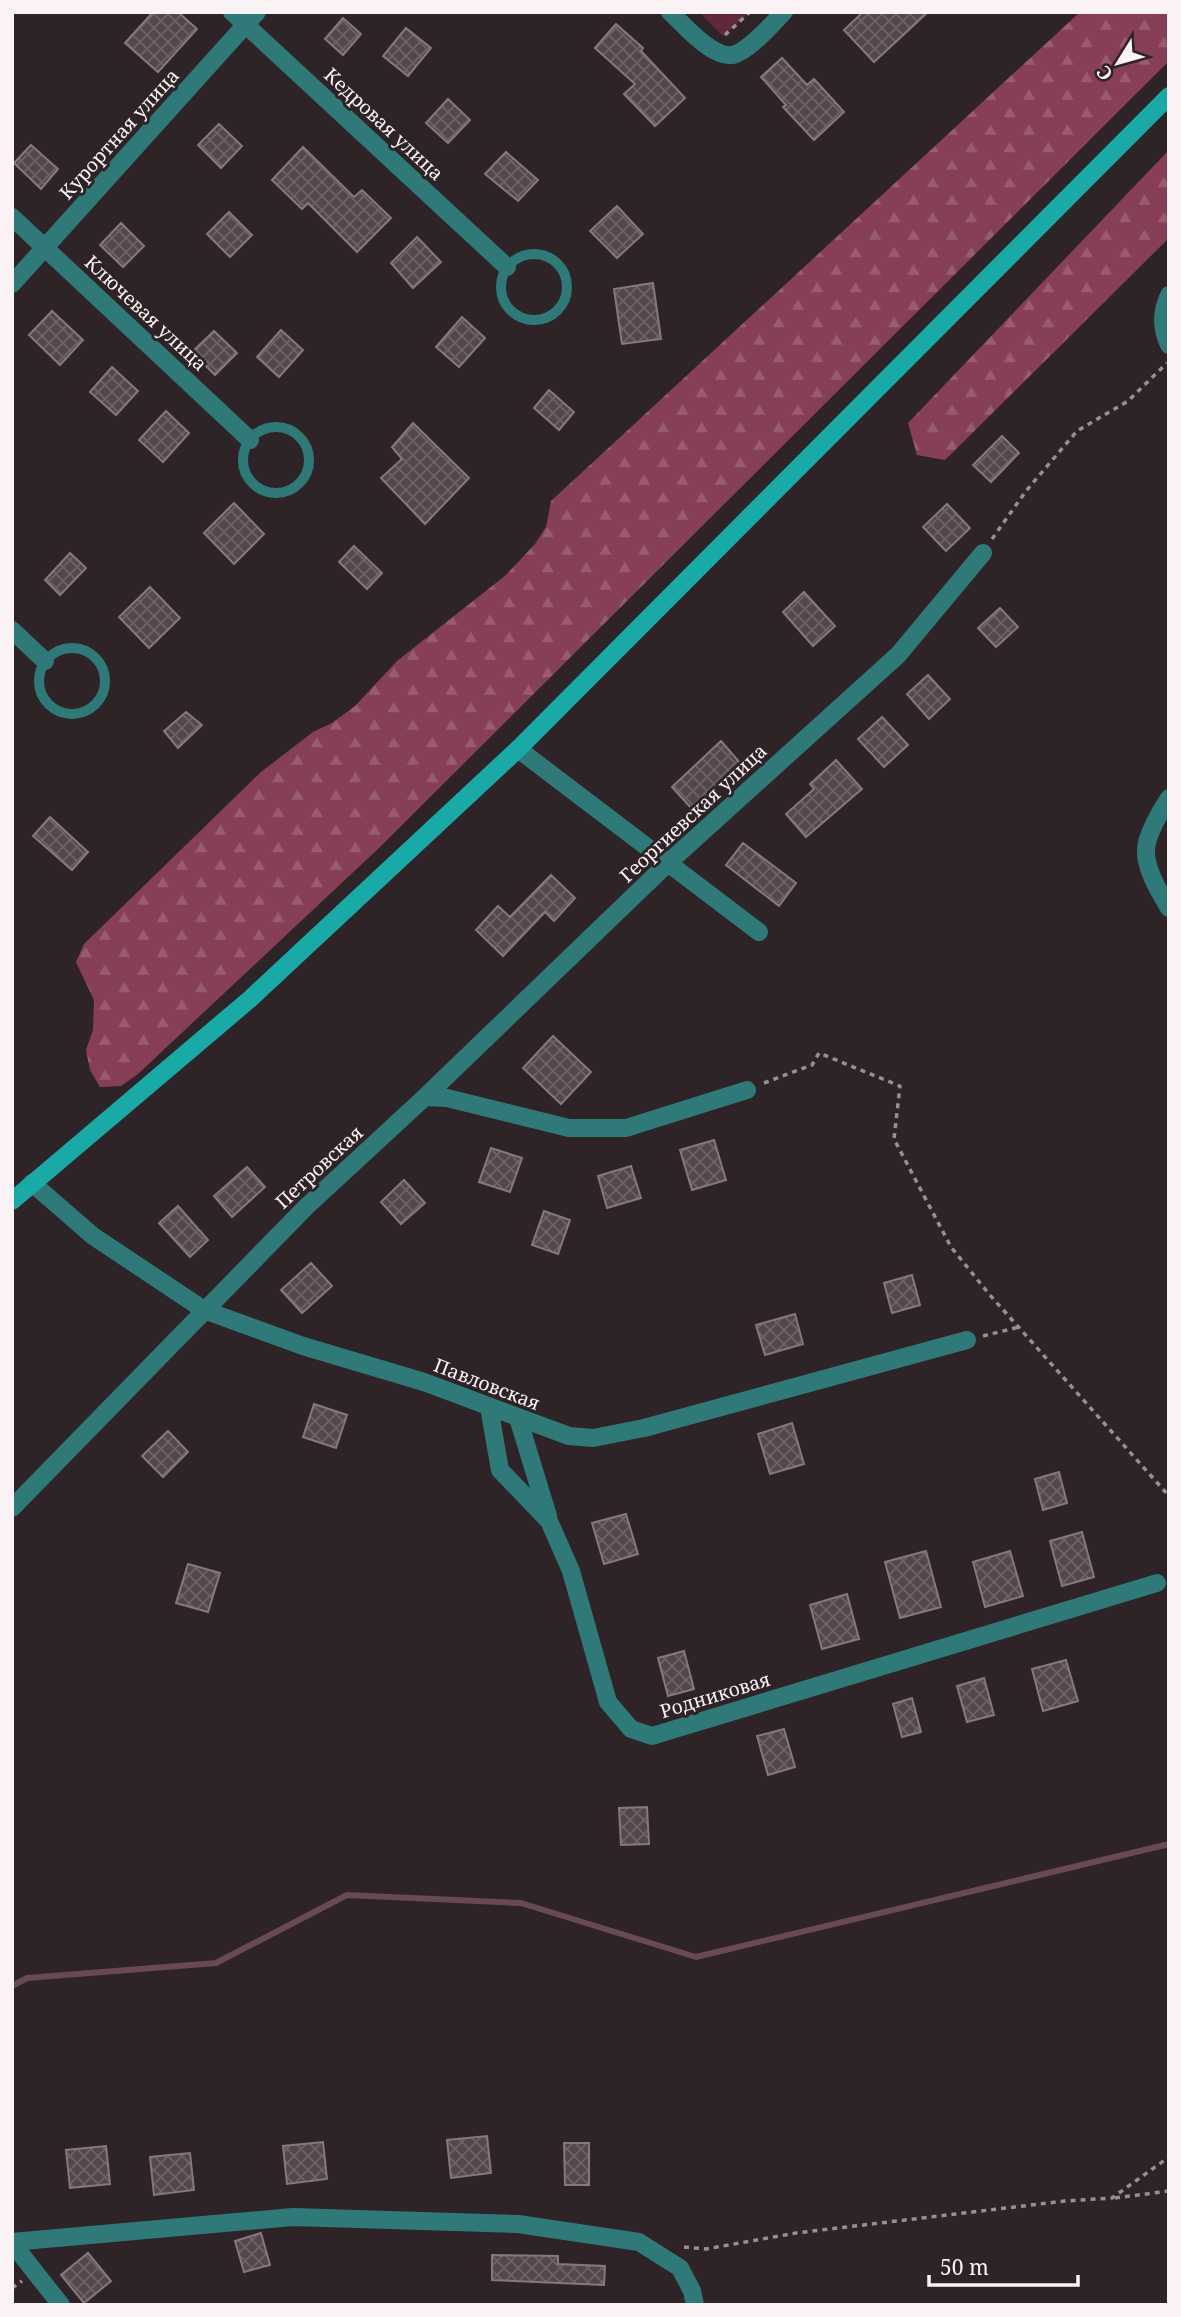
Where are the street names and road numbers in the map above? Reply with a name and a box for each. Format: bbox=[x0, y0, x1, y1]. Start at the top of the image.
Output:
street label: Кедровая улица bbox=[319, 62, 449, 186]
street label: Курортная улица bbox=[53, 63, 185, 205]
street label: Ключевая улица bbox=[79, 249, 213, 377]
street label: Георгиевская улица bbox=[614, 738, 772, 888]
street label: Петровская bbox=[270, 1120, 369, 1214]
street label: Павловская bbox=[430, 1352, 544, 1416]
street label: Родниковая bbox=[657, 1666, 774, 1724]

